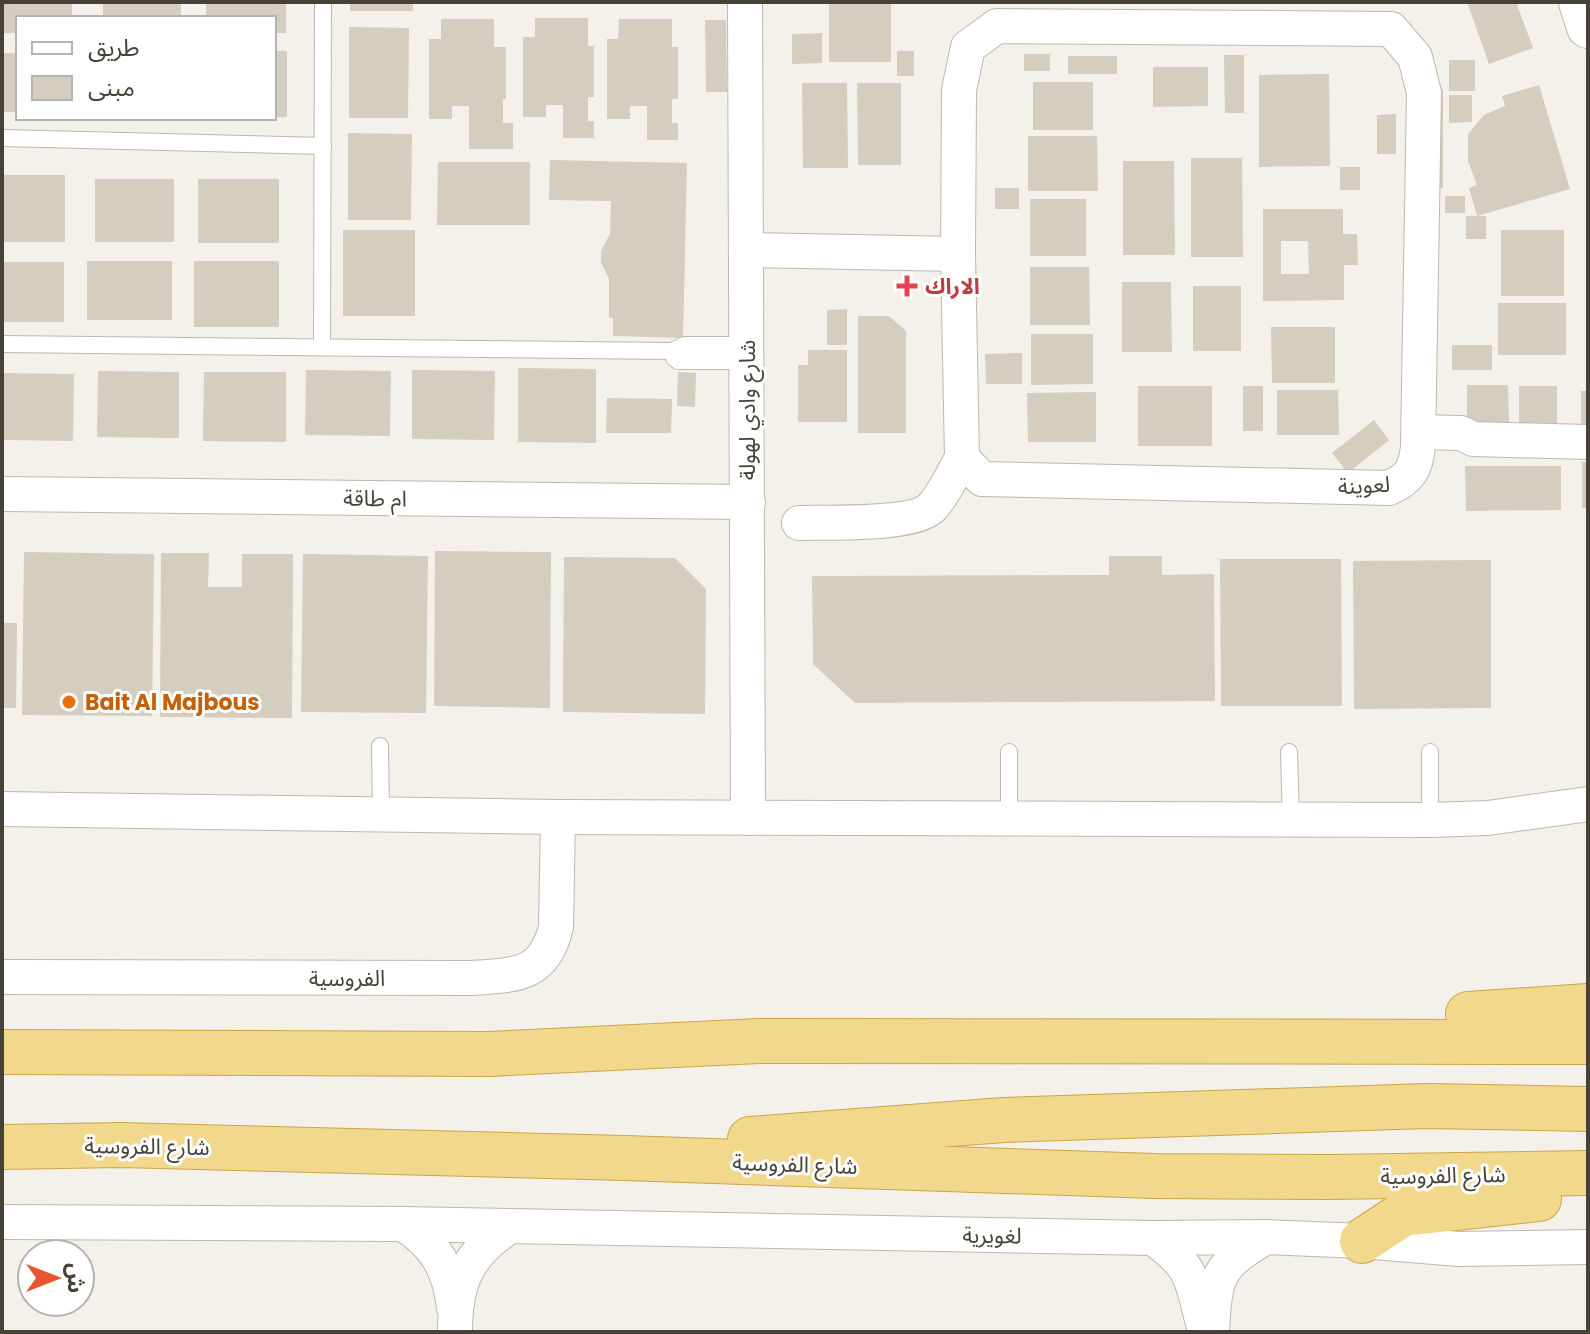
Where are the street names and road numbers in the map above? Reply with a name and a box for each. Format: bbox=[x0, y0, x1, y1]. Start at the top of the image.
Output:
street label: شارع وادي لهولة bbox=[732, 340, 764, 480]
street label: لعوينة bbox=[1337, 469, 1391, 502]
street label: ام طاقة bbox=[343, 482, 407, 516]
street label: الفروسية bbox=[309, 963, 385, 994]
street label: شارع الفروسية bbox=[84, 1130, 210, 1164]
street label: شارع الفروسية bbox=[732, 1147, 858, 1183]
street label: شارع الفروسية bbox=[1380, 1159, 1506, 1193]
street label: لغويرية bbox=[962, 1219, 1022, 1252]

